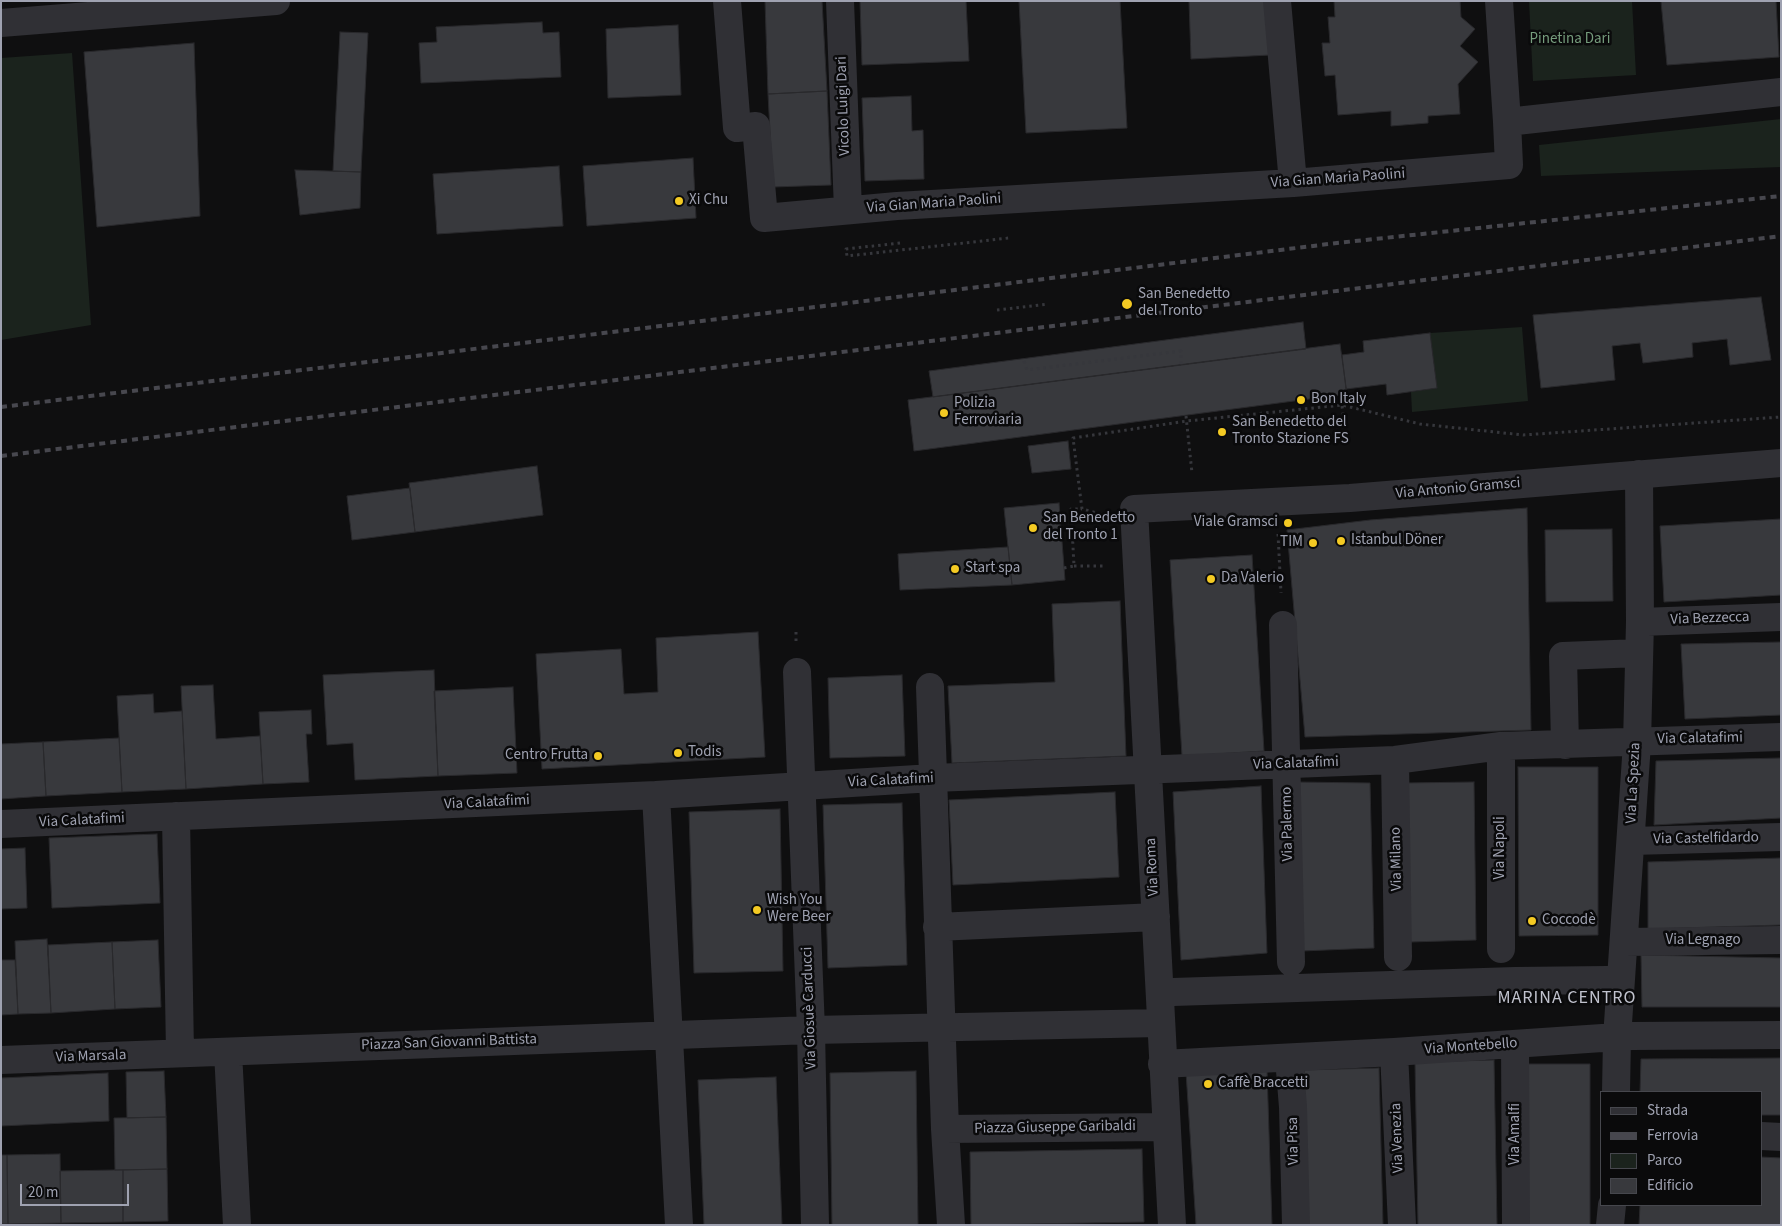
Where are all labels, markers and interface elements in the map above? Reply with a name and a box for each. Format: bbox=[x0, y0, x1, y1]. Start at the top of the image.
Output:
park label: Pinetina Dari bbox=[1530, 31, 1610, 49]
street label: Vicolo Luigi Dari bbox=[833, 56, 855, 156]
street label: Via Gian Maria Paolini bbox=[1270, 165, 1406, 193]
street label: Via Gian Maria Paolini bbox=[866, 190, 1002, 218]
place label: Xi Chu bbox=[689, 192, 728, 210]
marker: Xi Chu bbox=[673, 195, 685, 207]
place label: San Benedetto del Tronto bbox=[1138, 286, 1230, 321]
marker: San Benedetto del Tronto bbox=[1120, 297, 1134, 311]
place label: Bon Italy bbox=[1311, 391, 1366, 409]
marker: Bon Italy bbox=[1295, 394, 1307, 406]
place label: Polizia Ferroviaria bbox=[954, 395, 1022, 430]
marker: Polizia Ferroviaria bbox=[938, 407, 950, 419]
place label: San Benedetto del Tronto Stazione FS bbox=[1232, 414, 1349, 449]
marker: San Benedetto del Tronto Stazione FS bbox=[1216, 426, 1228, 438]
street label: Via Antonio Gramsci bbox=[1395, 475, 1521, 503]
place label: San Benedetto del Tronto 1 bbox=[1043, 510, 1135, 545]
place label: Viale Gramsci bbox=[1194, 514, 1278, 532]
marker: Viale Gramsci bbox=[1282, 517, 1294, 529]
marker: San Benedetto del Tronto 1 bbox=[1027, 522, 1039, 534]
place label: Istanbul Döner bbox=[1351, 532, 1443, 550]
place label: TIM bbox=[1280, 534, 1303, 552]
marker: Istanbul Döner bbox=[1335, 535, 1347, 547]
marker: TIM bbox=[1307, 537, 1319, 549]
place label: Start spa bbox=[965, 560, 1020, 578]
marker: Start spa bbox=[949, 563, 961, 575]
place label: Da Valerio bbox=[1221, 570, 1284, 588]
marker: Da Valerio bbox=[1205, 573, 1217, 585]
street label: Via Bezzecca bbox=[1670, 609, 1750, 629]
street label: Via Calatafimi bbox=[1657, 729, 1743, 749]
street label: Via La Spezia bbox=[1623, 742, 1645, 824]
place label: Todis bbox=[688, 744, 721, 762]
place label: Centro Frutta bbox=[505, 747, 588, 765]
marker: Todis bbox=[672, 747, 684, 759]
marker: Centro Frutta bbox=[592, 750, 604, 762]
street label: Via Calatafimi bbox=[1253, 754, 1339, 774]
street label: Via Calatafimi bbox=[848, 770, 934, 792]
street label: Via Palermo bbox=[1278, 787, 1298, 861]
street label: Via Calatafimi bbox=[444, 792, 530, 814]
street label: Via Calatafimi bbox=[39, 810, 125, 832]
street label: Via Napoli bbox=[1492, 816, 1510, 880]
street label: Via Milano bbox=[1387, 827, 1407, 891]
street label: Via Castelfidardo bbox=[1653, 829, 1759, 849]
street label: Via Roma bbox=[1142, 837, 1164, 897]
place label: Wish You Were Beer bbox=[767, 892, 831, 927]
marker: Wish You Were Beer bbox=[751, 904, 763, 916]
place label: Coccodè bbox=[1542, 912, 1596, 930]
marker: Coccodè bbox=[1526, 915, 1538, 927]
street label: Via Legnago bbox=[1665, 932, 1741, 950]
street label: Via Giosuè Carducci bbox=[799, 946, 821, 1070]
district label: MARINA CENTRO bbox=[1496, 988, 1638, 1010]
street label: Piazza San Giovanni Battista bbox=[361, 1031, 537, 1055]
street label: Via Montebello bbox=[1424, 1035, 1518, 1059]
street label: Via Marsala bbox=[55, 1047, 127, 1067]
place label: Caffè Braccetti bbox=[1218, 1075, 1308, 1093]
marker: Caffè Braccetti bbox=[1202, 1078, 1214, 1090]
legend bbox=[1600, 1091, 1762, 1206]
text: Strada bbox=[1647, 1100, 1688, 1121]
street label: Via Venezia bbox=[1388, 1103, 1408, 1173]
street label: Via Amalfi bbox=[1507, 1103, 1525, 1165]
street label: Via Pisa bbox=[1285, 1117, 1303, 1165]
street label: Piazza Giuseppe Garibaldi bbox=[974, 1118, 1136, 1138]
text: Ferrovia bbox=[1647, 1125, 1698, 1146]
text: Parco bbox=[1647, 1150, 1682, 1171]
scale bar bbox=[22, 1174, 131, 1206]
text: Edificio bbox=[1647, 1175, 1694, 1196]
text: 20 m bbox=[28, 1182, 58, 1203]

